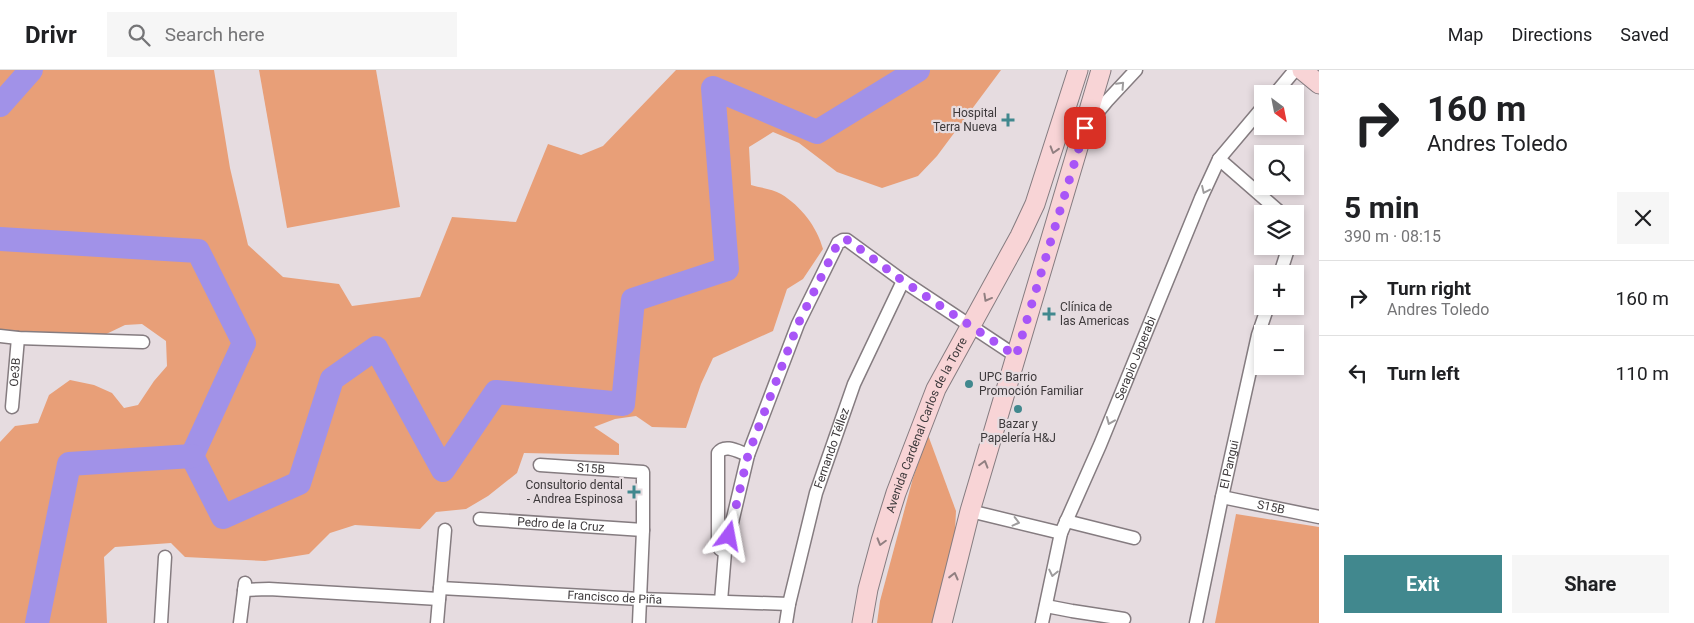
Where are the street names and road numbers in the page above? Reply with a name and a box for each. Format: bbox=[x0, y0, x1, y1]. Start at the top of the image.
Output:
street label: Serapio Japerabi bbox=[1112, 314, 1159, 402]
street label: Avenida Cardenal Carlos de la Torre bbox=[883, 335, 970, 515]
street label: Oe3B bbox=[7, 357, 23, 387]
street label: Fernando Téllez bbox=[811, 406, 852, 490]
street label: El Pangui bbox=[1217, 439, 1241, 490]
street label: S15B bbox=[576, 461, 605, 476]
street label: S15B bbox=[1256, 497, 1286, 517]
street label: Pedro de la Cruz bbox=[517, 515, 605, 534]
street label: Francisco de Piña bbox=[567, 588, 662, 607]

